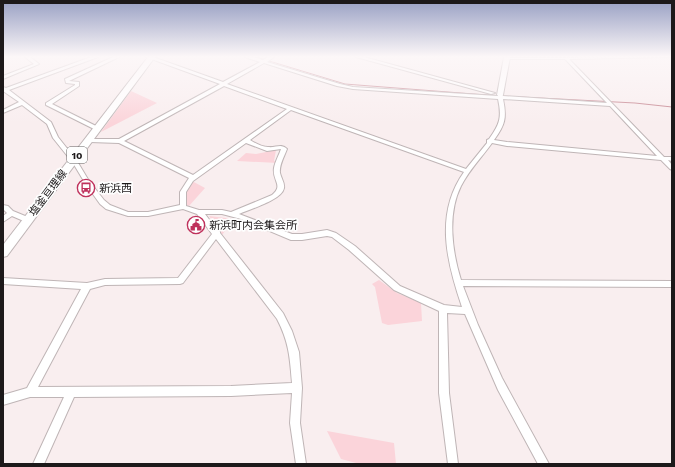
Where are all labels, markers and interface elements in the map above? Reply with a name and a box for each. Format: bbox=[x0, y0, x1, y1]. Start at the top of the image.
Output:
road number: 10 bbox=[67, 147, 87, 163]
street label: 塩釜亘理線 bbox=[26, 167, 70, 219]
bus stop icon: 新浜西 bbox=[76, 178, 96, 198]
place label: 新浜西 bbox=[99, 182, 132, 195]
public building icon: 新浜町内会集会所 bbox=[186, 215, 206, 235]
place label: 新浜町内会集会所 bbox=[209, 219, 298, 232]

